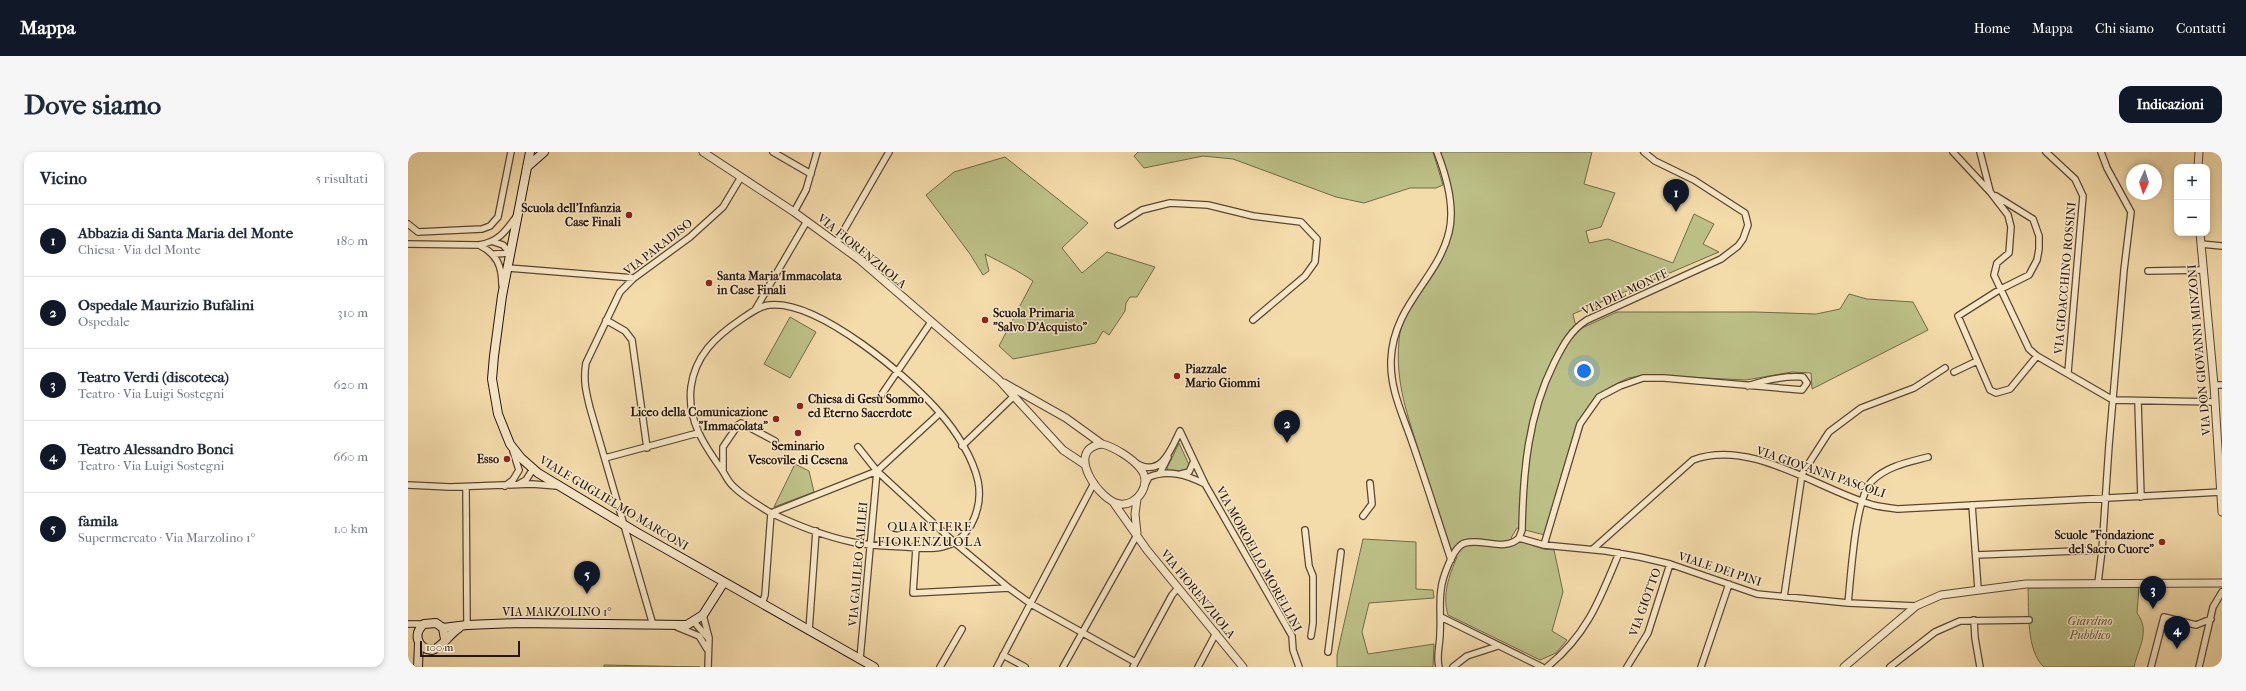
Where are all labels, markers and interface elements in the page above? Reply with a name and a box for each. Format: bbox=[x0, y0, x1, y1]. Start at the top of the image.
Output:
text: Mappa bbox=[20, 17, 76, 39]
text: Home bbox=[1974, 20, 2010, 37]
text: Mappa bbox=[2032, 20, 2073, 37]
text: Chi siamo bbox=[2095, 20, 2154, 37]
text: Contatti bbox=[2176, 20, 2226, 37]
button: Indicazioni bbox=[2119, 86, 2222, 123]
text: Dove siamo bbox=[24, 88, 161, 121]
north arrow bbox=[2126, 164, 2162, 200]
map controls bbox=[2174, 164, 2210, 236]
button: + bbox=[2174, 164, 2210, 200]
text: Vicino bbox=[40, 168, 87, 188]
text: 5 risultati bbox=[315, 171, 368, 186]
pin: 1 bbox=[1663, 179, 1689, 212]
button: − bbox=[2174, 200, 2210, 236]
place label: Scuola dell'Infanzia Case Finali bbox=[521, 201, 621, 229]
street label: VIA GIOACCHINO ROSSINI bbox=[2051, 201, 2079, 356]
marker: Scuola dell'Infanzia Case Finali bbox=[624, 210, 634, 220]
street label: VIA FIORENZUOLA bbox=[814, 210, 909, 291]
street label: VIA PARADISO bbox=[620, 216, 695, 279]
text: Abbazia di Santa Maria del Monte bbox=[78, 224, 293, 242]
text: 1 bbox=[51, 233, 55, 248]
text: 180 m bbox=[336, 233, 368, 248]
text: Chiesa · Via del Monte bbox=[78, 242, 201, 257]
street label: VIA DON GIOVANNI MINZONI bbox=[2185, 264, 2214, 437]
street label: VIA DEL MONTE bbox=[1579, 266, 1670, 319]
place label: Santa Maria Immacolata in Case Finali bbox=[716, 269, 842, 297]
marker: Santa Maria Immacolata in Case Finali bbox=[704, 278, 714, 288]
text: Ospedale Maurizio Bufalini bbox=[78, 296, 254, 314]
text: 2 bbox=[50, 305, 56, 320]
text: 310 m bbox=[337, 305, 368, 320]
place label: Scuola Primaria "Salvo D'Acquisto" bbox=[993, 306, 1088, 335]
text: Ospedale bbox=[78, 314, 130, 329]
marker: Scuola Primaria "Salvo D'Acquisto" bbox=[980, 315, 990, 325]
your location bbox=[1574, 361, 1594, 381]
place label: Piazzale Mario Giommi bbox=[1184, 362, 1261, 390]
text: Teatro Verdi (discoteca) bbox=[78, 368, 229, 386]
marker: Piazzale Mario Giommi bbox=[1172, 371, 1182, 381]
text: 3 bbox=[50, 377, 56, 392]
text: 620 m bbox=[334, 377, 368, 392]
text: Teatro · Via Luigi Sostegni bbox=[78, 386, 224, 401]
place label: Chiesa di Gesù Sommo ed Eterno Sacerdote bbox=[808, 392, 924, 420]
marker: Chiesa di Gesù Sommo ed Eterno Sacerdote bbox=[795, 401, 805, 411]
place label: Liceo della Comunicazione "Immacolata" bbox=[631, 405, 768, 433]
pin: 2 bbox=[1274, 410, 1300, 443]
marker: Liceo della Comunicazione "Immacolata" bbox=[771, 414, 781, 424]
marker: Seminario Vescovile di Cesena bbox=[793, 428, 803, 438]
place label: Seminario Vescovile di Cesena bbox=[747, 439, 848, 467]
text: Teatro Alessandro Bonci bbox=[78, 440, 234, 458]
street label: VIA GIOVANNI PASCOLI bbox=[1754, 443, 1888, 501]
text: 4 bbox=[49, 449, 57, 464]
text: 660 m bbox=[333, 449, 368, 464]
place label: Esso bbox=[477, 452, 499, 466]
street label: VIALE GUGLIELMO MARCONI bbox=[536, 452, 691, 553]
marker: Esso bbox=[502, 454, 512, 464]
text: Teatro · Via Luigi Sostegni bbox=[78, 458, 224, 473]
street label: VIA MOROELLO MORELLINI bbox=[1213, 483, 1305, 634]
street label: VIA GALILEO GALILEI bbox=[845, 501, 870, 628]
text: famila bbox=[78, 512, 118, 530]
district label: QUARTIERE FIORENZUOLA bbox=[877, 519, 983, 549]
text: 5 bbox=[50, 521, 56, 536]
text: 1.0 km bbox=[333, 521, 368, 536]
place label: Scuole "Fondazione del Sacro Cuore" bbox=[2054, 528, 2154, 556]
text: Supermercato · Via Marzolino 1° bbox=[78, 530, 255, 545]
marker: Scuole "Fondazione del Sacro Cuore" bbox=[2157, 537, 2167, 547]
street label: VIA FIORENZUOLA bbox=[1157, 546, 1238, 641]
street label: VIALE DEI PINI bbox=[1676, 549, 1764, 589]
pin: 5 bbox=[574, 561, 600, 594]
street label: VIA GIOTTO bbox=[1626, 566, 1664, 639]
pin: 3 bbox=[2140, 576, 2166, 609]
street label: VIA MARZOLINO 1° bbox=[501, 605, 612, 619]
park label: Giardino Pubblico bbox=[2067, 614, 2113, 642]
pin: 4 bbox=[2164, 616, 2190, 649]
scale bar bbox=[420, 639, 520, 658]
text: 100 m bbox=[426, 641, 454, 654]

